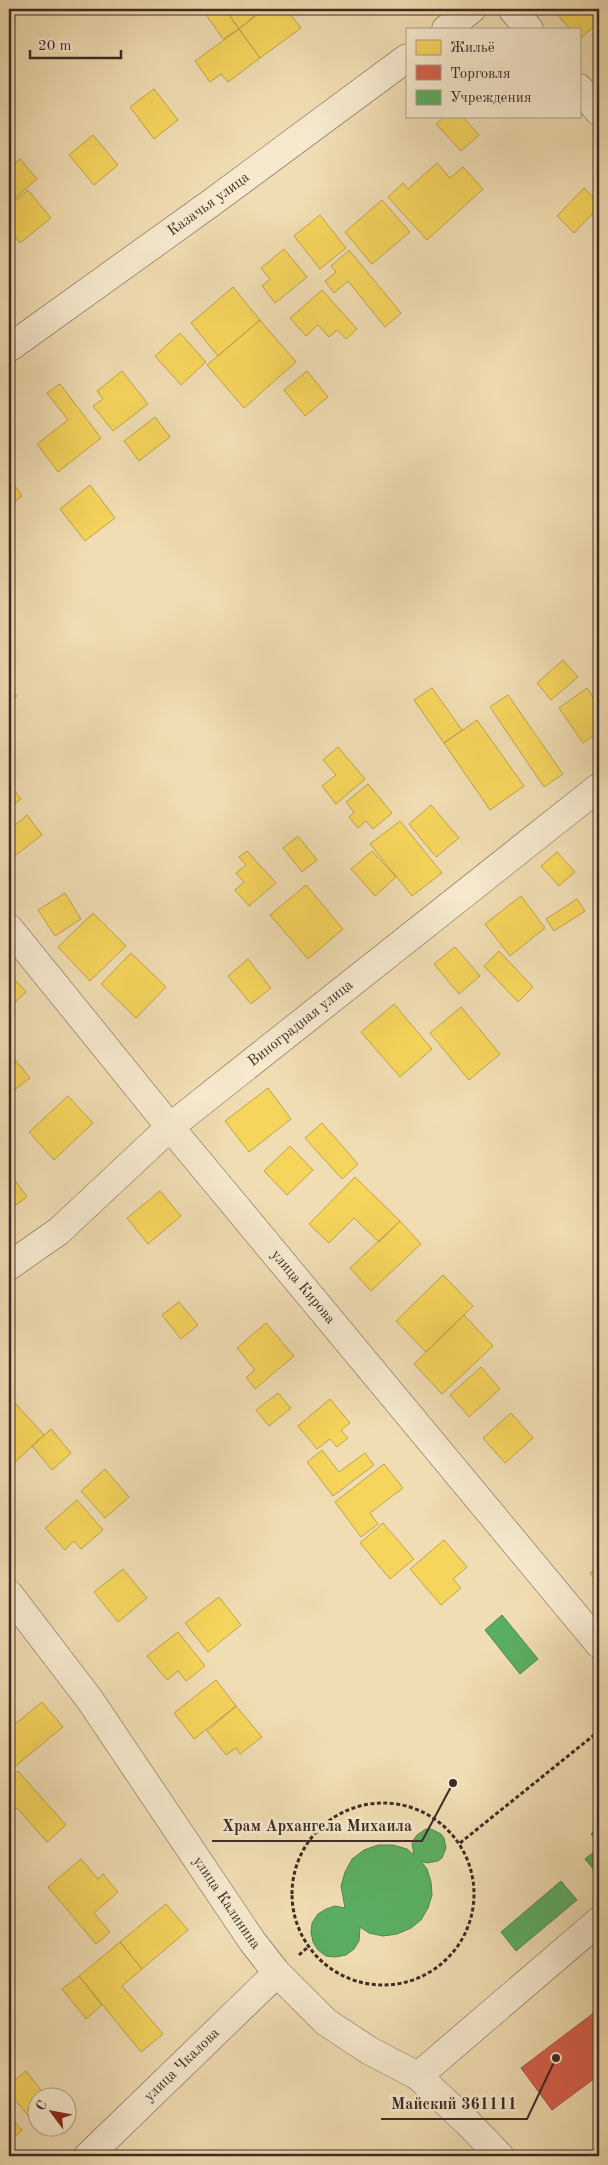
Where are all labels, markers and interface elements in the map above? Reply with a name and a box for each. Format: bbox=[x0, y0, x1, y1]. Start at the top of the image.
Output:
scale bar bbox=[30, 28, 121, 60]
legend bbox=[406, 28, 580, 118]
text: 20 m bbox=[38, 39, 72, 54]
text: Жильё bbox=[450, 41, 495, 56]
text: Торговля bbox=[450, 67, 511, 82]
text: Учреждения bbox=[450, 91, 532, 106]
street label: Казачья улица bbox=[165, 169, 253, 239]
street label: Виноградная улица bbox=[245, 977, 357, 1069]
street label: улица Кирова bbox=[268, 1247, 338, 1328]
callout: Храм Архангела Михаила bbox=[212, 1810, 422, 1841]
text: Храм Архангела Михаила bbox=[222, 1819, 412, 1835]
street label: улица Калинина bbox=[190, 1854, 263, 1953]
street label: улица Чкалова bbox=[142, 2025, 223, 2104]
north arrow bbox=[28, 2088, 78, 2138]
callout: Майский 361111 bbox=[381, 2088, 527, 2119]
text: Майский 361111 bbox=[391, 2097, 517, 2113]
text: С bbox=[33, 2098, 50, 2113]

